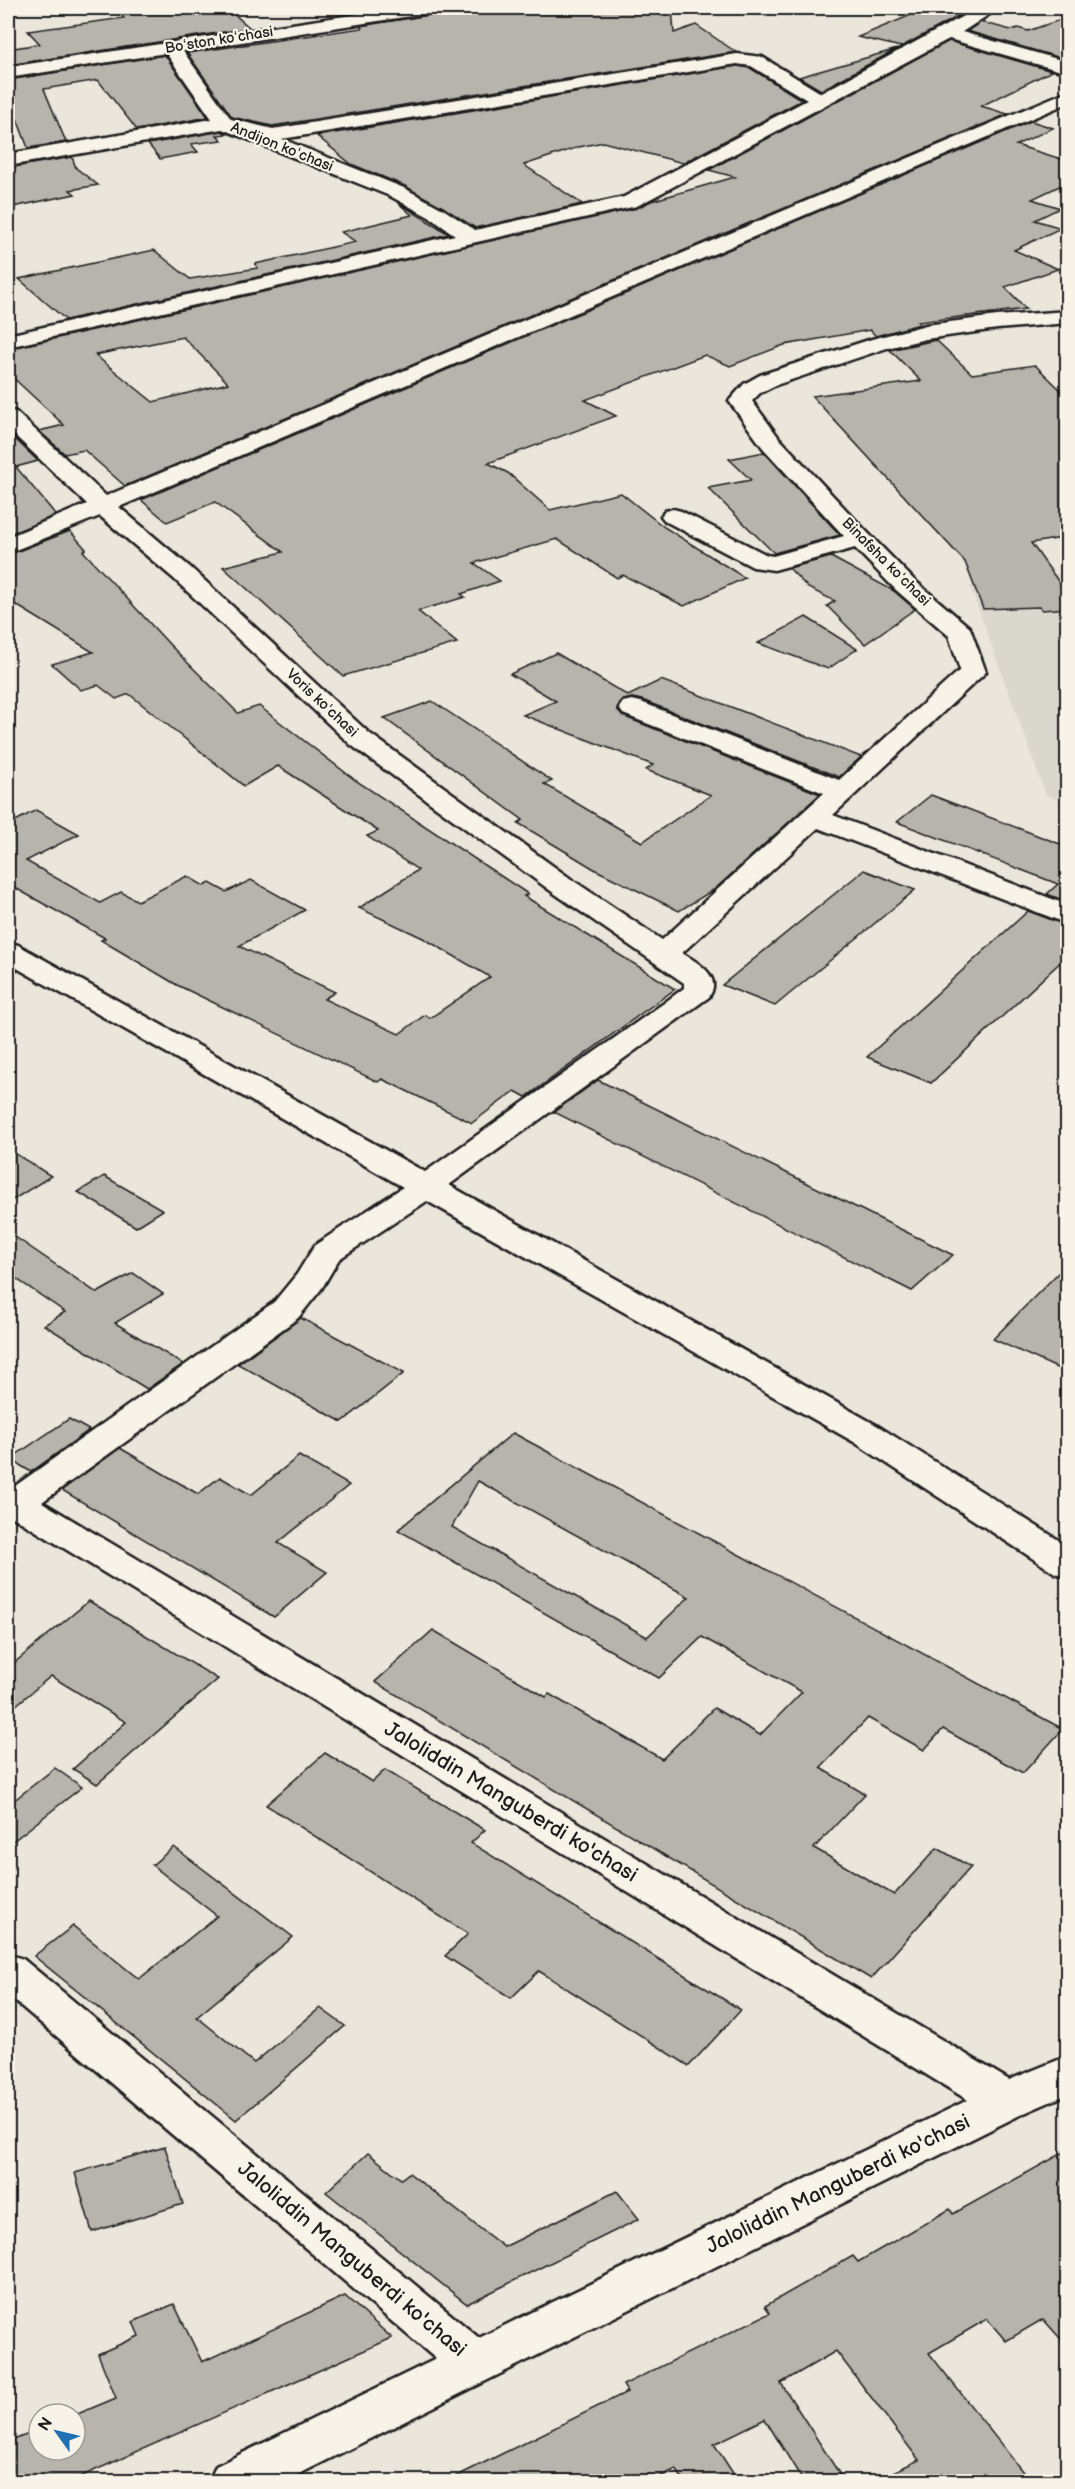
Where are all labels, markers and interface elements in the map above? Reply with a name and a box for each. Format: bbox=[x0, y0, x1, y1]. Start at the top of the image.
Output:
street label: Boʻston koʻchasi bbox=[163, 22, 275, 58]
street label: Andijon koʻchasi bbox=[228, 118, 336, 176]
street label: Binafsha koʻchasi bbox=[838, 514, 934, 610]
street label: Voris koʻchasi bbox=[282, 665, 362, 741]
street label: Jaloliddin Manguberdi ko'chasi bbox=[380, 1716, 642, 1888]
street label: Jaloliddin Manguberdi ko'chasi bbox=[702, 2109, 974, 2259]
street label: Jaloliddin Manguberdi ko'chasi bbox=[233, 2156, 471, 2362]
north arrow bbox=[27, 2402, 87, 2462]
text: N bbox=[35, 2414, 57, 2435]

